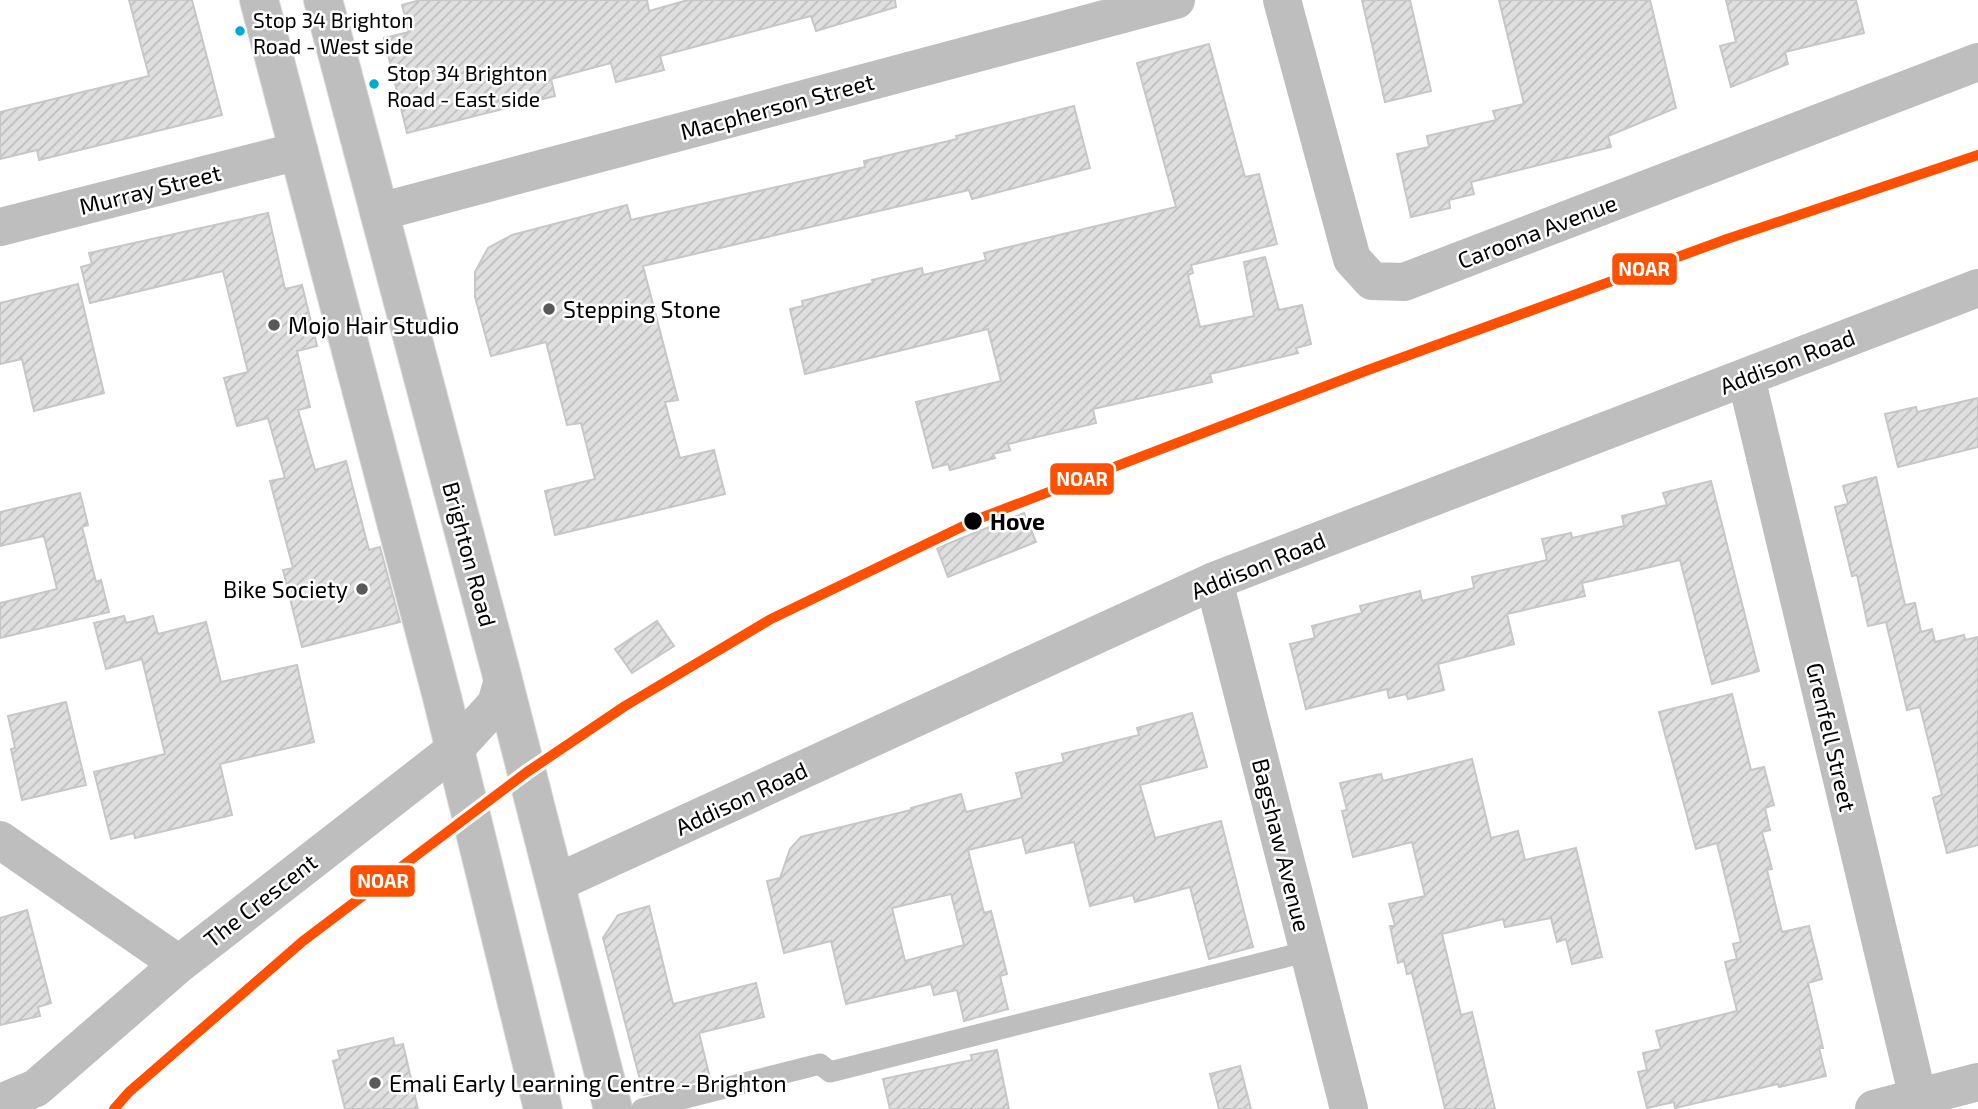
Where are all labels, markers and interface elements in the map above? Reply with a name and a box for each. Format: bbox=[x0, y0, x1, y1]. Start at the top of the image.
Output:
place label: Stop 34 Brighton Road - West side bbox=[253, 7, 413, 58]
marker: Stop 34 Brighton Road - West side bbox=[233, 24, 247, 38]
place label: Stop 34 Brighton Road - East side bbox=[387, 60, 547, 111]
street label: Macpherson Street bbox=[677, 67, 877, 145]
marker: Stop 34 Brighton Road - East side bbox=[367, 77, 381, 91]
street label: Murray Street bbox=[76, 158, 224, 220]
street label: Caroona Avenue bbox=[1453, 188, 1621, 274]
line badge: NOAR bbox=[1611, 252, 1678, 286]
text: NOAR bbox=[1618, 257, 1670, 280]
place label: Stepping Stone bbox=[563, 295, 721, 323]
marker: Stepping Stone bbox=[541, 301, 557, 317]
place label: Mojo Hair Studio bbox=[288, 311, 459, 339]
marker: Mojo Hair Studio bbox=[266, 317, 282, 333]
street label: Addison Road bbox=[1715, 322, 1859, 400]
line badge: NOAR bbox=[1049, 462, 1115, 496]
text: NOAR bbox=[1056, 467, 1108, 490]
street label: Brighton Road bbox=[437, 479, 503, 629]
place label: Hove bbox=[990, 507, 1045, 535]
marker: Hove bbox=[962, 510, 984, 532]
street label: Addison Road bbox=[1187, 525, 1329, 605]
place label: Bike Society bbox=[223, 575, 348, 603]
marker: Bike Society bbox=[354, 581, 370, 597]
street label: Grenfell Street bbox=[1801, 660, 1863, 814]
street label: Addison Road bbox=[670, 755, 812, 841]
street label: Bagshaw Avenue bbox=[1247, 755, 1317, 935]
street label: The Crescent bbox=[198, 847, 322, 953]
line badge: NOAR bbox=[349, 864, 416, 898]
text: NOAR bbox=[357, 869, 409, 892]
place label: Emali Early Learning Centre - Brighton bbox=[389, 1069, 787, 1097]
marker: Emali Early Learning Centre - Brighton bbox=[367, 1075, 383, 1091]

